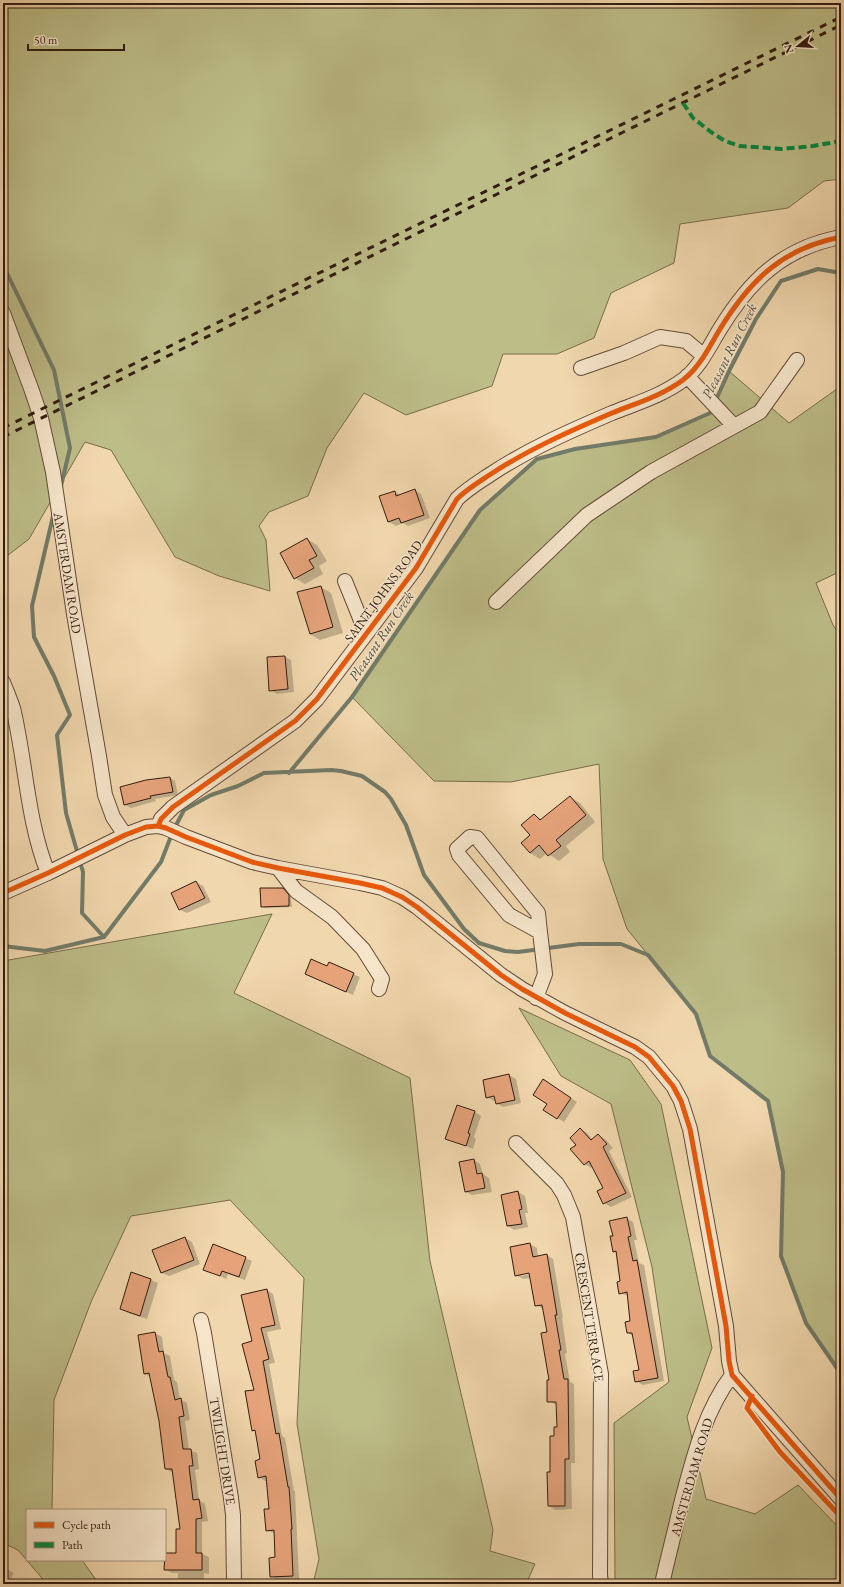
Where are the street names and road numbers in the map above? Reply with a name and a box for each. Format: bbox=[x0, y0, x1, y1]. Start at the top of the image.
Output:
street label: AMSTERDAM ROAD bbox=[49, 510, 86, 635]
street label: SAINT JOHNS ROAD bbox=[341, 537, 426, 646]
street label: CRESCENT TERRACE bbox=[571, 1251, 608, 1383]
street label: TWILIGHT DRIVE bbox=[206, 1396, 239, 1506]
street label: AMSTERDAM ROAD bbox=[666, 1416, 717, 1539]

